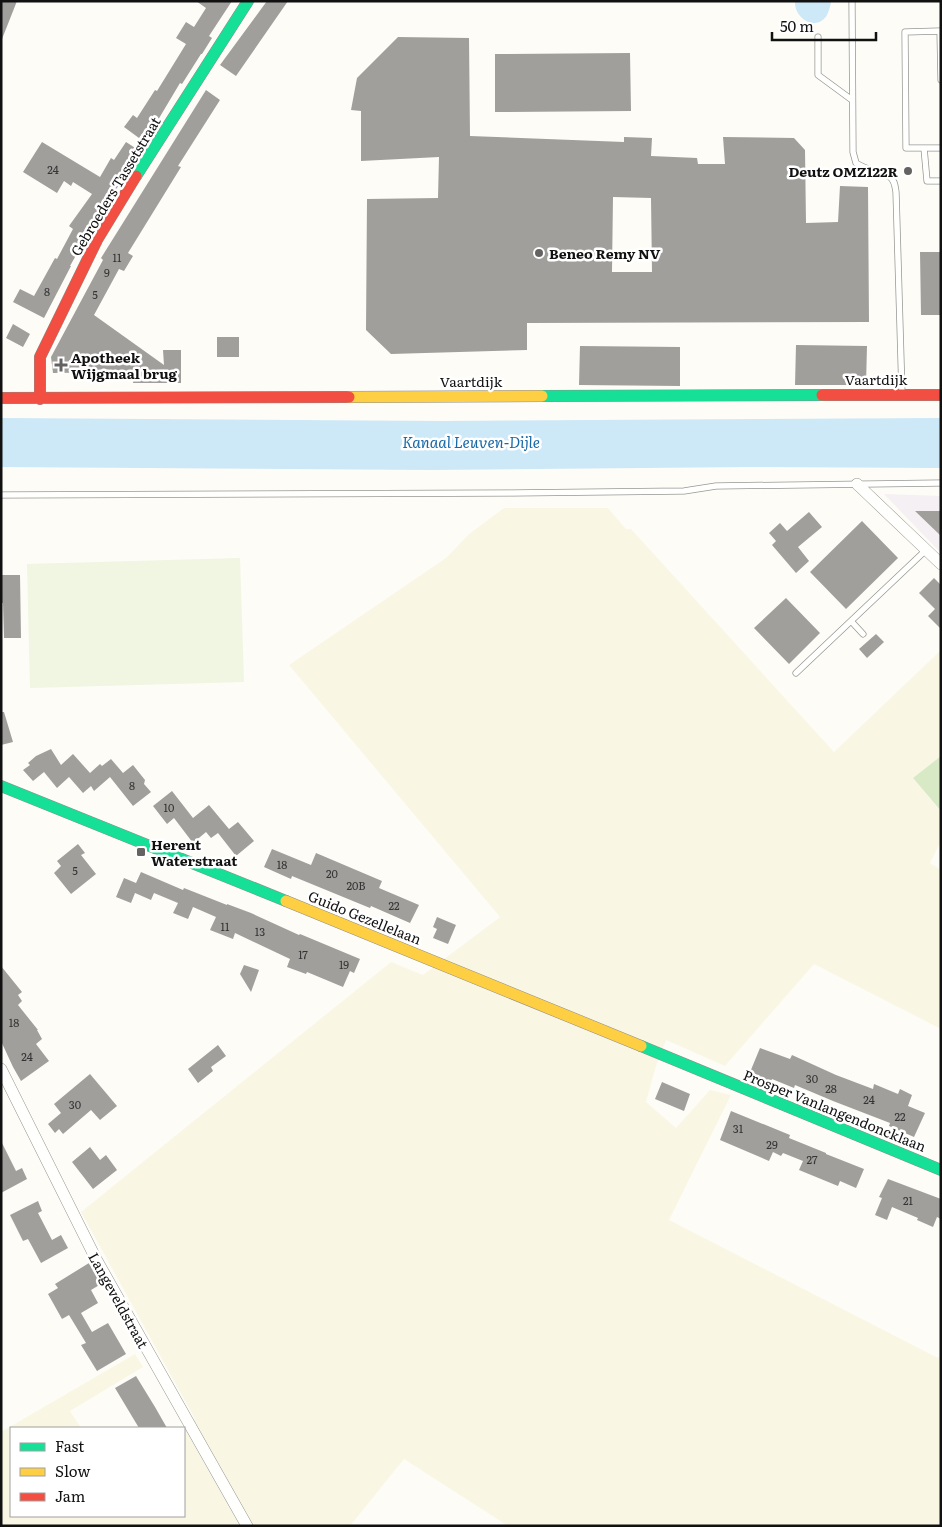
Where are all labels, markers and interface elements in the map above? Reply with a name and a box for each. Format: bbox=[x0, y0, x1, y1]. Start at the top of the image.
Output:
scale bar bbox=[772, 10, 876, 42]
text: 50 m bbox=[780, 14, 814, 37]
street label: Gebroeders Tassetstraat bbox=[65, 112, 165, 259]
house number: 24 bbox=[47, 161, 59, 177]
place label: Deutz OMZ122R bbox=[788, 161, 899, 181]
marker: Deutz OMZ122R bbox=[902, 165, 914, 177]
place label: Beneo Remy NV bbox=[549, 243, 661, 263]
marker: Beneo Remy NV bbox=[533, 247, 545, 259]
house number: 11 bbox=[113, 249, 122, 265]
house number: 9 bbox=[104, 264, 110, 280]
house number: 8 bbox=[44, 283, 50, 299]
house number: 5 bbox=[92, 286, 98, 302]
place label: Apotheek Wijgmaal brug bbox=[71, 347, 178, 383]
marker: Apotheek Wijgmaal brug bbox=[55, 359, 67, 371]
street label: Vaartdijk bbox=[845, 369, 908, 389]
street label: Vaartdijk bbox=[440, 371, 503, 391]
water label: Kanaal Leuven-Dijle bbox=[402, 430, 540, 453]
house number: 8 bbox=[129, 777, 135, 793]
house number: 10 bbox=[164, 799, 174, 815]
place label: Herent Waterstraat bbox=[151, 834, 238, 870]
marker: Herent Waterstraat bbox=[135, 846, 147, 858]
house number: 18 bbox=[277, 856, 287, 872]
house number: 5 bbox=[72, 862, 78, 878]
house number: 20 bbox=[326, 865, 338, 881]
house number: 20B bbox=[346, 877, 366, 893]
street label: Guido Gezellelaan bbox=[305, 885, 425, 949]
house number: 22 bbox=[388, 897, 400, 913]
house number: 11 bbox=[221, 918, 230, 934]
house number: 13 bbox=[255, 923, 265, 939]
house number: 17 bbox=[298, 946, 308, 962]
house number: 19 bbox=[339, 956, 349, 972]
house number: 18 bbox=[9, 1014, 19, 1030]
house number: 24 bbox=[21, 1048, 33, 1064]
street label: Prosper Vanlangendoncklaan bbox=[741, 1064, 929, 1156]
house number: 30 bbox=[806, 1070, 818, 1086]
house number: 28 bbox=[825, 1080, 837, 1096]
house number: 24 bbox=[863, 1091, 875, 1107]
house number: 30 bbox=[69, 1096, 81, 1112]
house number: 22 bbox=[894, 1108, 906, 1124]
house number: 31 bbox=[733, 1120, 744, 1136]
house number: 29 bbox=[766, 1136, 778, 1152]
house number: 27 bbox=[806, 1151, 818, 1167]
house number: 21 bbox=[903, 1192, 914, 1208]
street label: Langeveldstraat bbox=[84, 1248, 154, 1352]
legend bbox=[10, 1427, 185, 1517]
text: Fast bbox=[55, 1434, 84, 1457]
text: Slow bbox=[55, 1459, 90, 1482]
text: Jam bbox=[55, 1484, 86, 1507]

